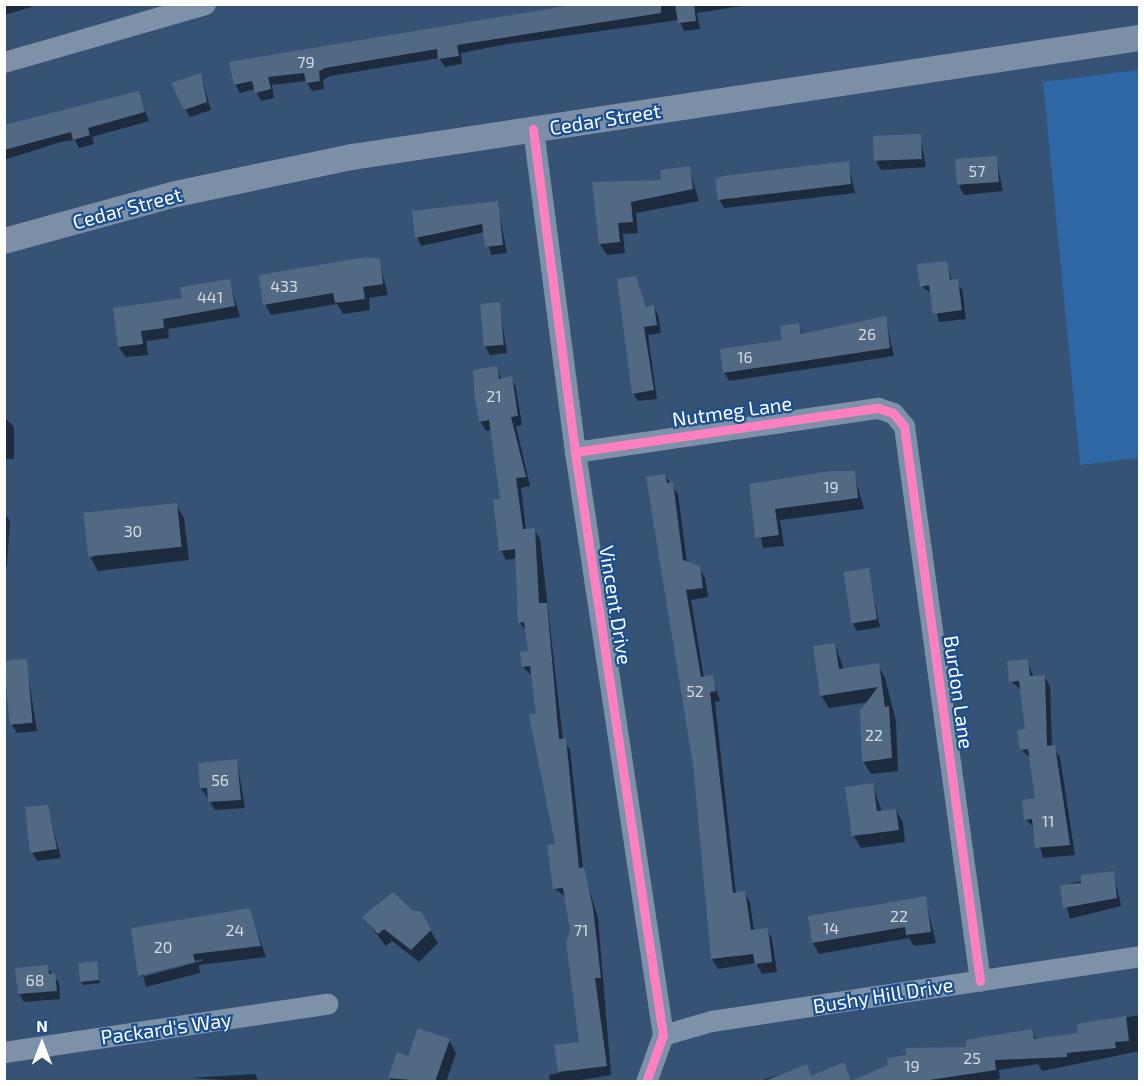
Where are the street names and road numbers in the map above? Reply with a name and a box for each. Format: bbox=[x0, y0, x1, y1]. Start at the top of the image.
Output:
street label: Cedar Street bbox=[547, 98, 663, 140]
street label: Cedar Street bbox=[69, 182, 185, 234]
street label: Nutmeg Lane bbox=[671, 391, 793, 431]
street label: Vincent Drive bbox=[595, 544, 637, 666]
street label: Burdon Lane bbox=[939, 634, 979, 750]
street label: Bushy Hill Drive bbox=[811, 972, 955, 1018]
street label: Packard's Way bbox=[99, 1007, 233, 1049]

